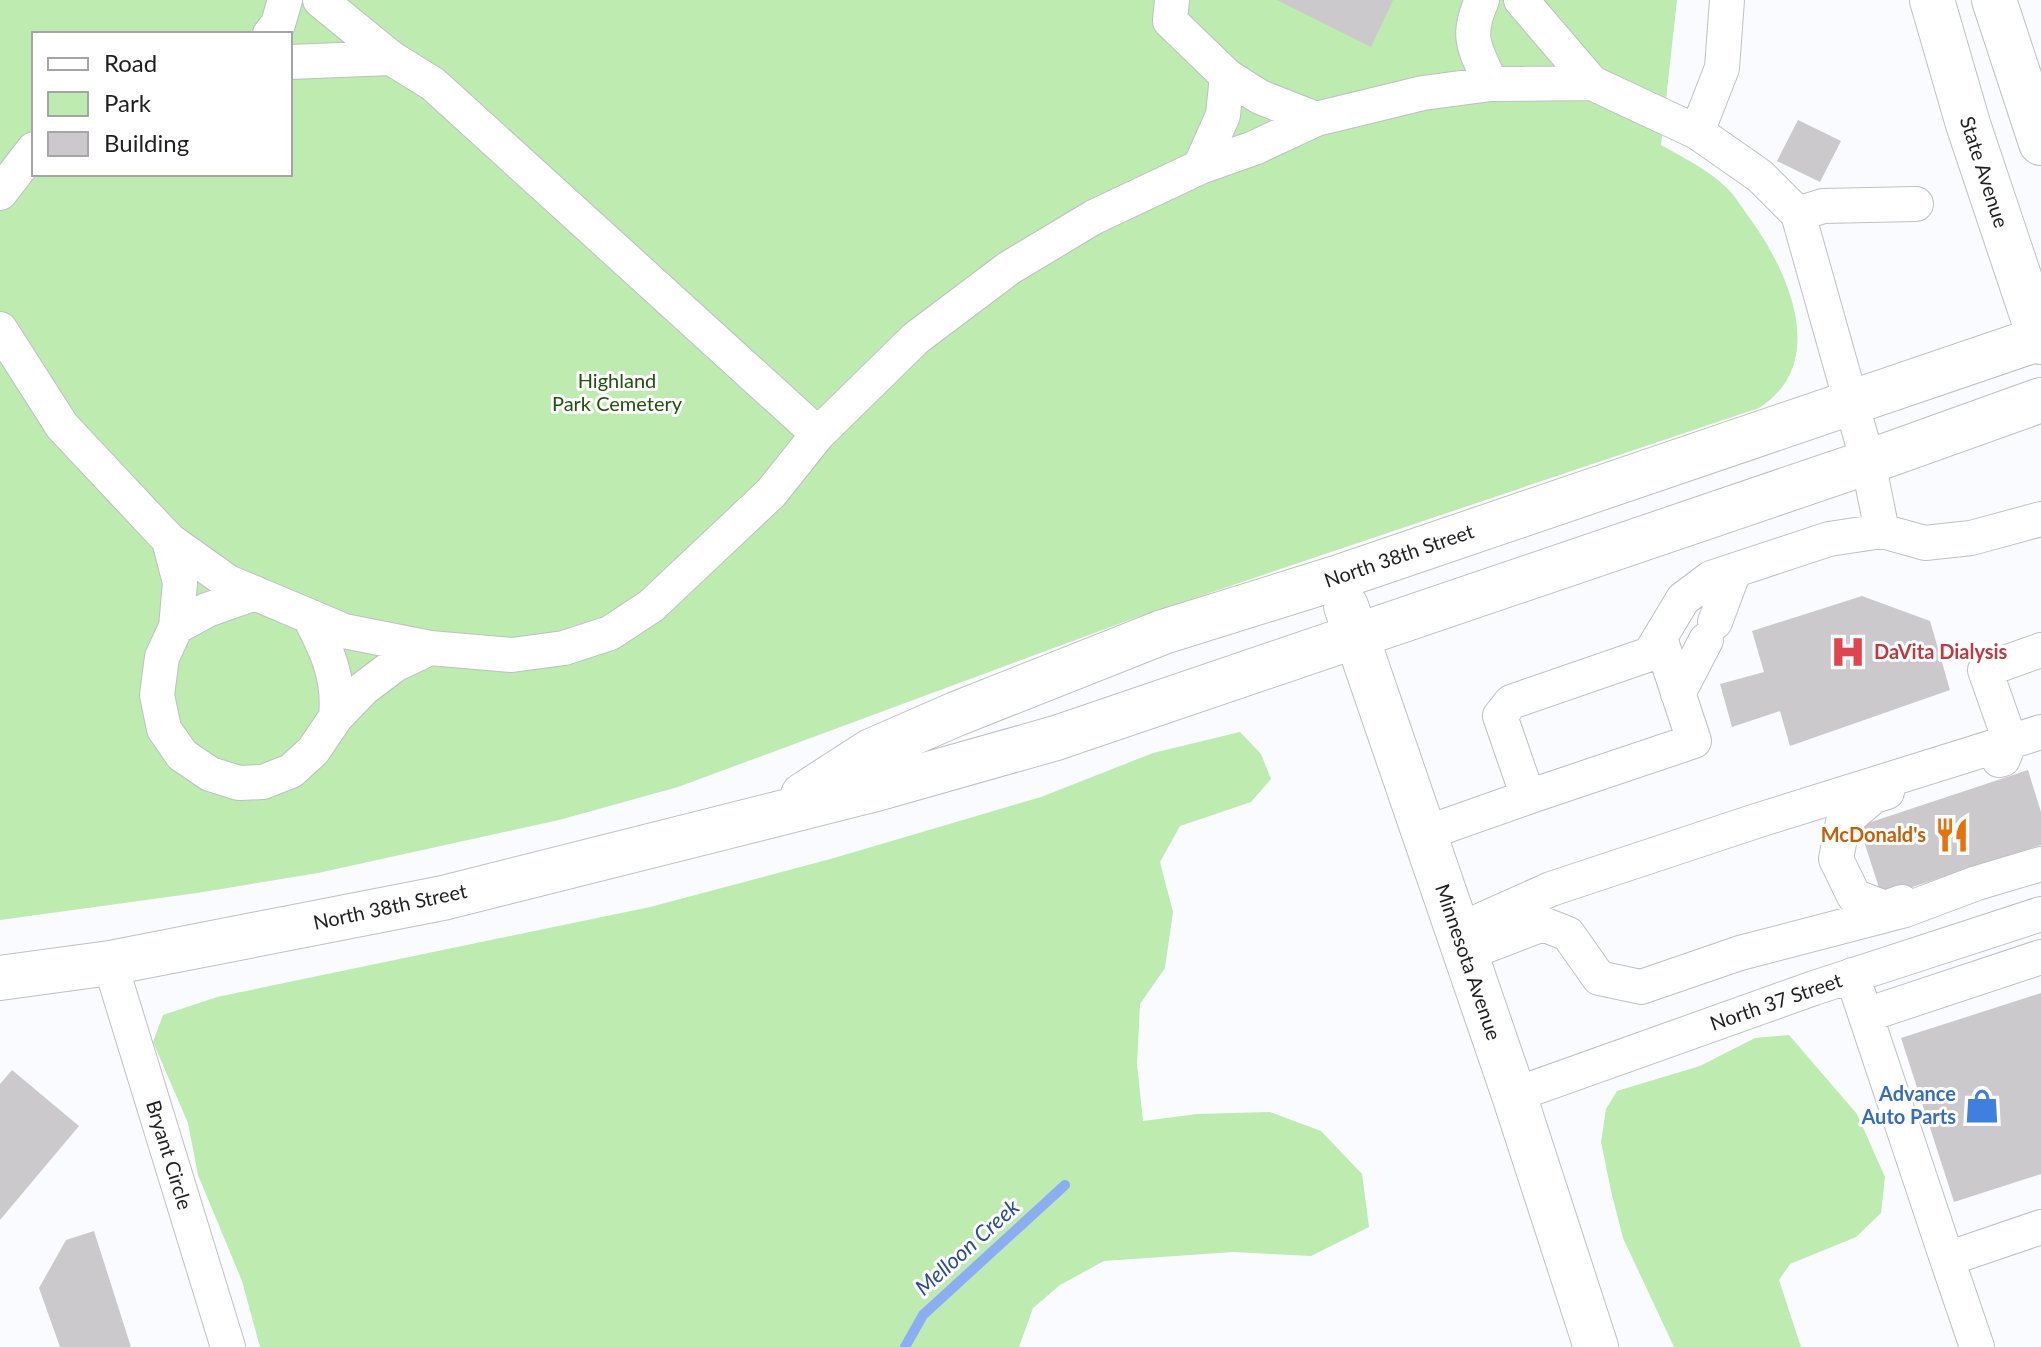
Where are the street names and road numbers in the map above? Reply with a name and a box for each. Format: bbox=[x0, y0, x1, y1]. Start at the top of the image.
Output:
street label: State Avenue bbox=[1956, 113, 2014, 230]
street label: North 38th Street bbox=[1321, 518, 1476, 592]
street label: North 38th Street bbox=[311, 878, 469, 934]
street label: Minnesota Avenue bbox=[1431, 880, 1507, 1043]
street label: North 37 Street bbox=[1707, 967, 1845, 1035]
street label: Bryant Circle bbox=[142, 1097, 198, 1212]

